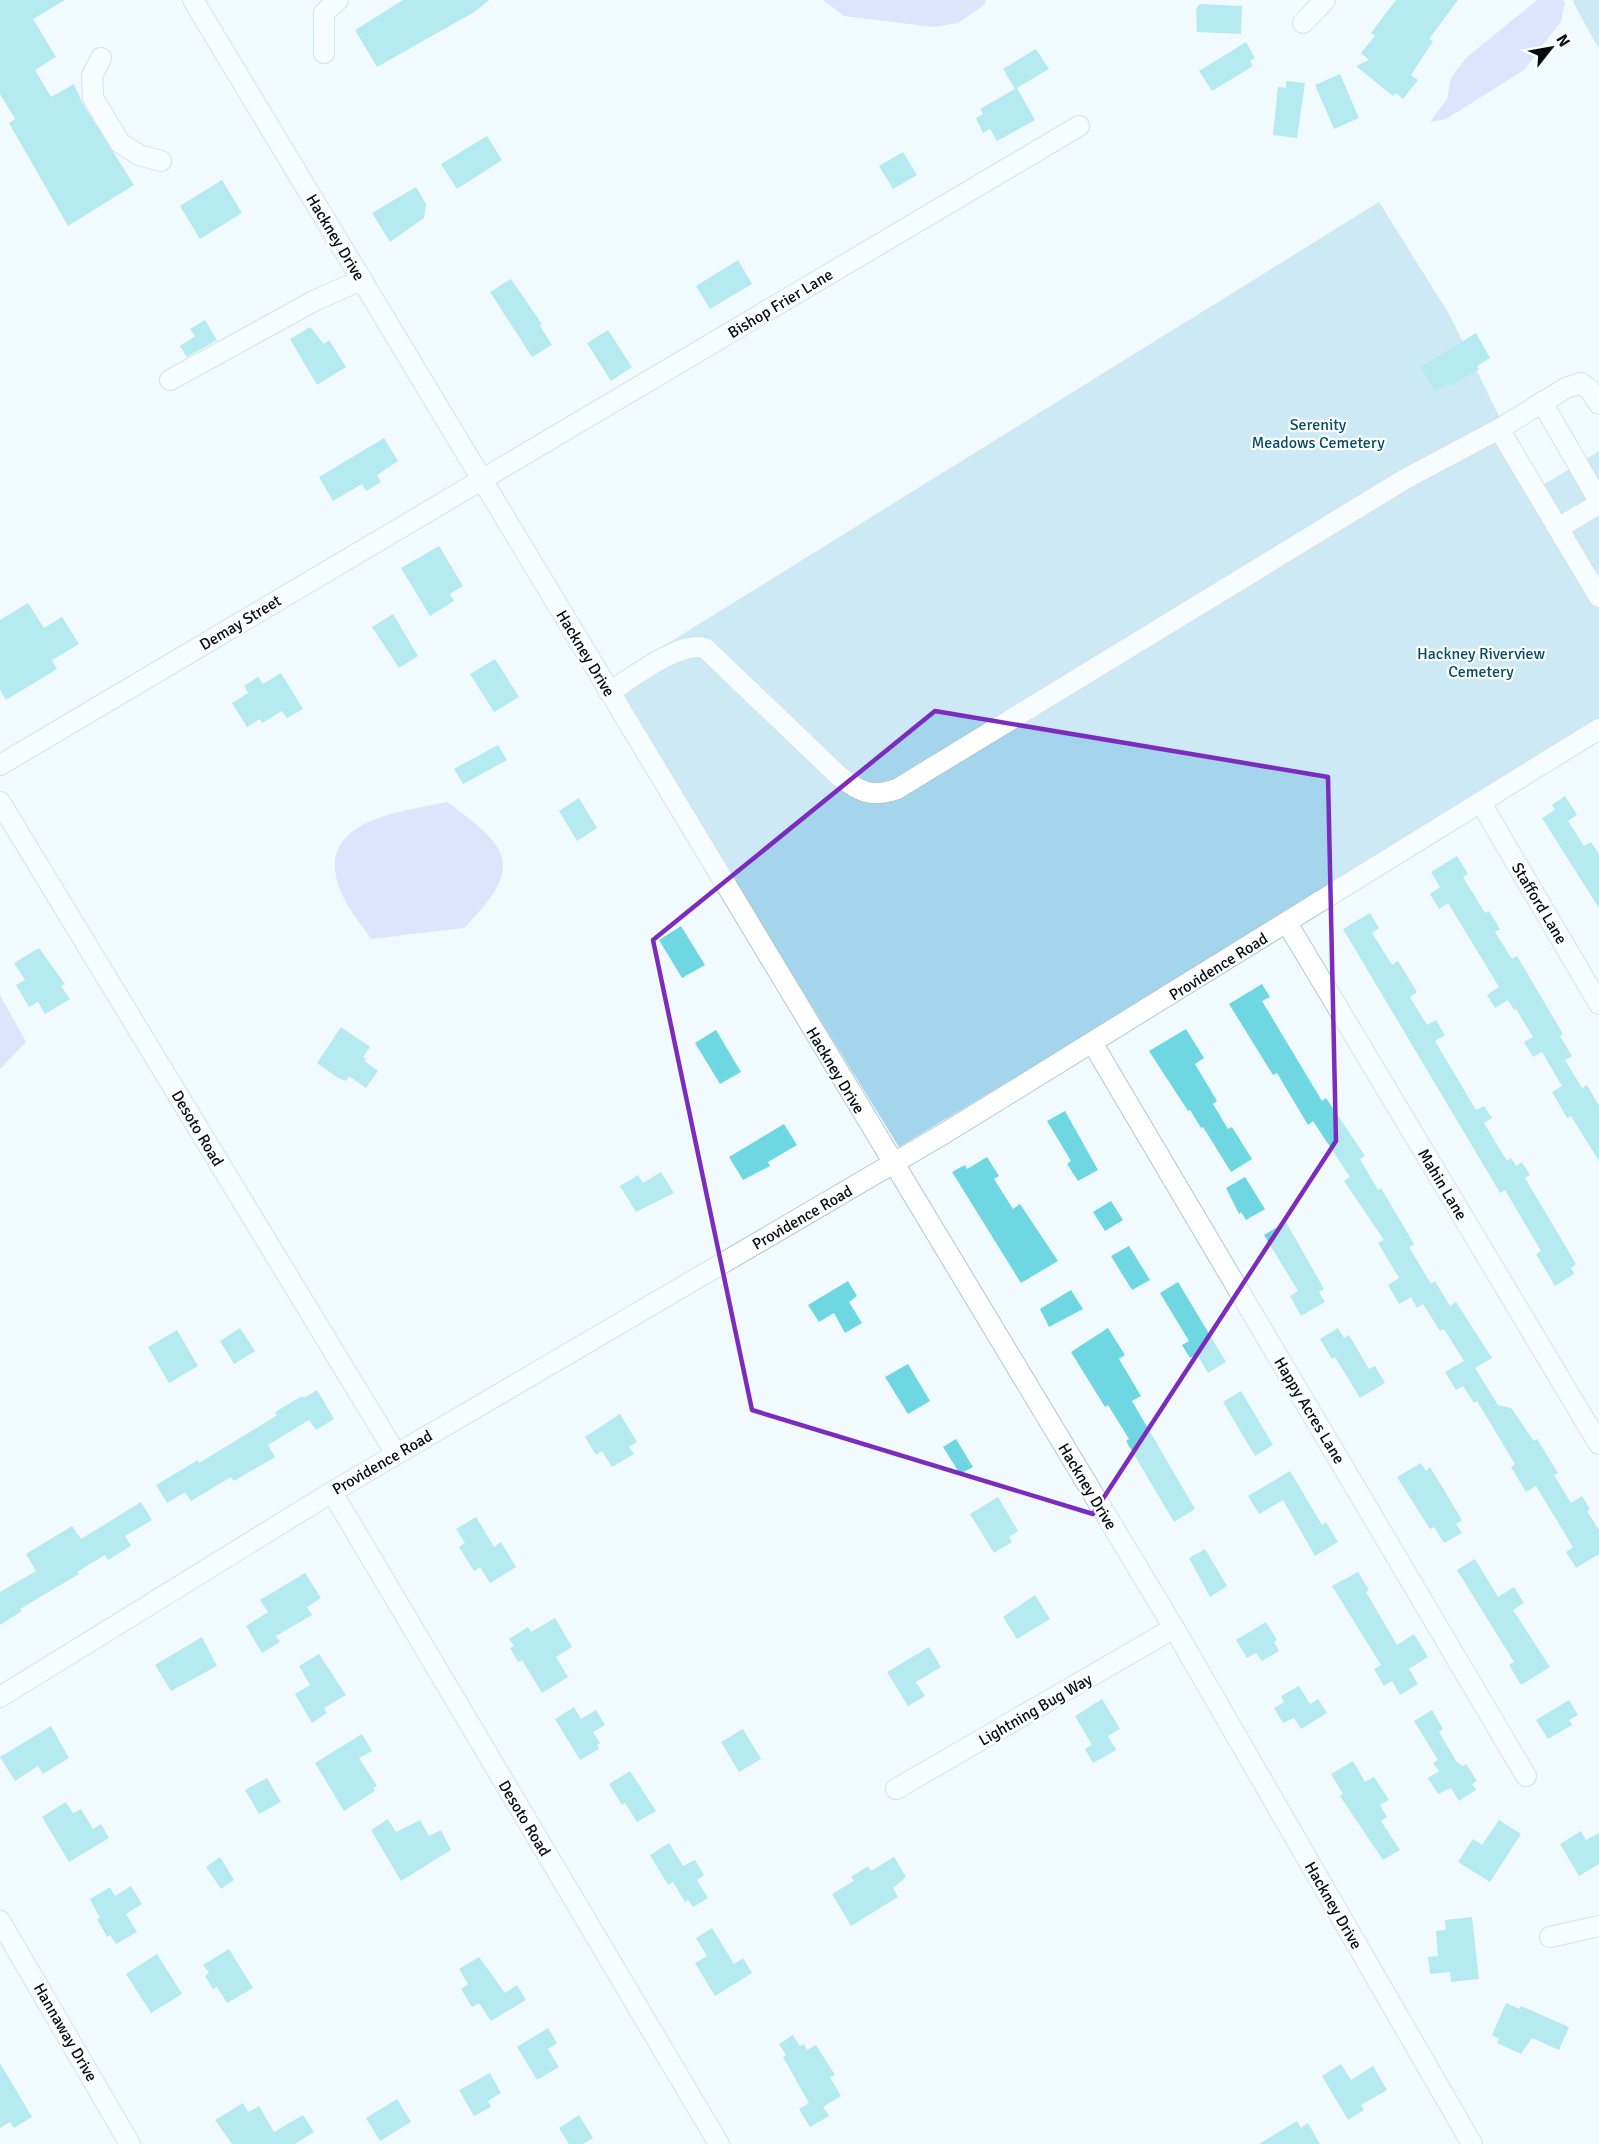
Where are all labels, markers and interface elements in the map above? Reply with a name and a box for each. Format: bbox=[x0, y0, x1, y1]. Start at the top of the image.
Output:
north arrow bbox=[1521, 18, 1581, 78]
text: N bbox=[1552, 31, 1574, 51]
street label: Hackney Drive bbox=[301, 190, 369, 285]
street label: Bishop Frier Lane bbox=[724, 265, 837, 343]
park label: Serenity Meadows Cemetery bbox=[1251, 415, 1385, 453]
street label: Demay Street bbox=[196, 590, 285, 655]
street label: Hackney Drive bbox=[551, 606, 619, 701]
park label: Hackney Riverview Cemetery bbox=[1417, 644, 1545, 682]
street label: Stafford Lane bbox=[1507, 859, 1571, 948]
street label: Providence Road bbox=[1166, 929, 1272, 1005]
street label: Hackney Drive bbox=[801, 1023, 869, 1118]
street label: Desoto Road bbox=[167, 1087, 228, 1170]
street label: Mahin Lane bbox=[1413, 1145, 1471, 1224]
street label: Providence Road bbox=[749, 1181, 856, 1255]
street label: Happy Acres Lane bbox=[1269, 1353, 1349, 1468]
street label: Providence Road bbox=[329, 1426, 436, 1500]
street label: Hackney Drive bbox=[1053, 1439, 1121, 1534]
street label: Lightning Bug Way bbox=[975, 1669, 1096, 1750]
street label: Desoto Road bbox=[494, 1777, 555, 1860]
street label: Hackney Drive bbox=[1300, 1858, 1366, 1953]
street label: Hannaway Drive bbox=[29, 1980, 101, 2085]

